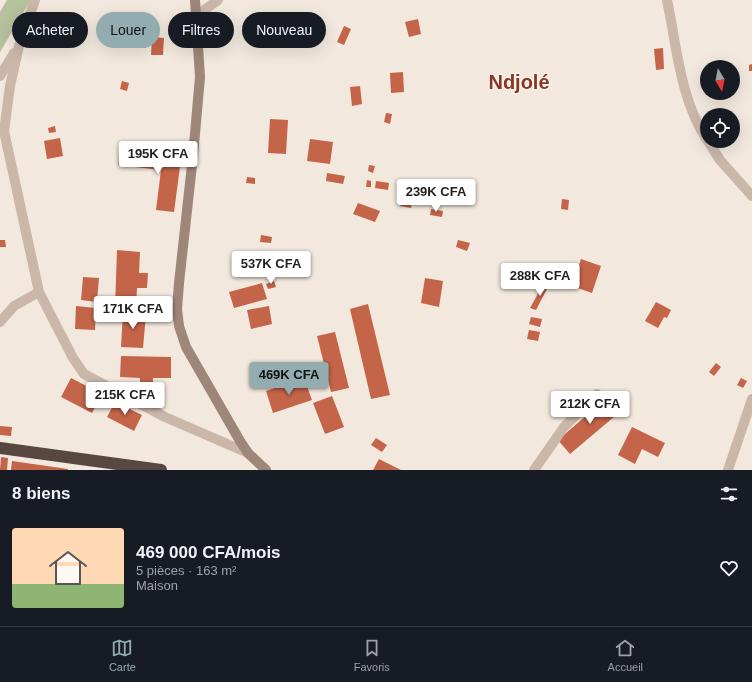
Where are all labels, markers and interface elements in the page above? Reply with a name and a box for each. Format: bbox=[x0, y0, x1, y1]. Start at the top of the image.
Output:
chip: Acheter bbox=[12, 12, 88, 48]
chip: Louer bbox=[96, 12, 160, 48]
chip: Filtres bbox=[168, 12, 234, 48]
chip: Nouveau bbox=[242, 12, 326, 48]
north arrow bbox=[700, 60, 740, 100]
map controls bbox=[700, 60, 740, 148]
district label: Ndjolé bbox=[488, 71, 550, 93]
button: locate bbox=[700, 108, 740, 148]
pin: 195K CFA bbox=[117, 141, 199, 175]
text: 195K CFA bbox=[128, 146, 188, 161]
pin: 239K CFA bbox=[395, 179, 477, 213]
text: 239K CFA bbox=[406, 184, 466, 199]
pin: 537K CFA bbox=[230, 251, 312, 285]
text: 537K CFA bbox=[241, 256, 301, 271]
pin: 288K CFA bbox=[499, 263, 581, 297]
text: 288K CFA bbox=[510, 268, 570, 283]
pin: 171K CFA bbox=[92, 296, 174, 330]
text: 171K CFA bbox=[103, 301, 163, 316]
pin: 469K CFA bbox=[248, 362, 330, 396]
text: 469K CFA bbox=[259, 367, 319, 382]
pin: 215K CFA bbox=[84, 382, 166, 416]
text: 215K CFA bbox=[95, 387, 155, 402]
pin: 212K CFA bbox=[549, 391, 631, 425]
text: 212K CFA bbox=[560, 396, 620, 411]
icon: filters bbox=[718, 483, 740, 505]
text: 8 biens bbox=[12, 484, 71, 503]
text: 469 000 CFA/mois bbox=[136, 543, 281, 562]
icon: home bbox=[44, 544, 92, 592]
icon: heart bbox=[718, 557, 740, 579]
text: 5 pièces · 163 m² bbox=[136, 563, 236, 578]
text: Maison bbox=[136, 578, 178, 593]
tab: Carte bbox=[109, 637, 136, 673]
tab: Favoris bbox=[354, 637, 390, 673]
tab: Accueil bbox=[608, 637, 643, 673]

